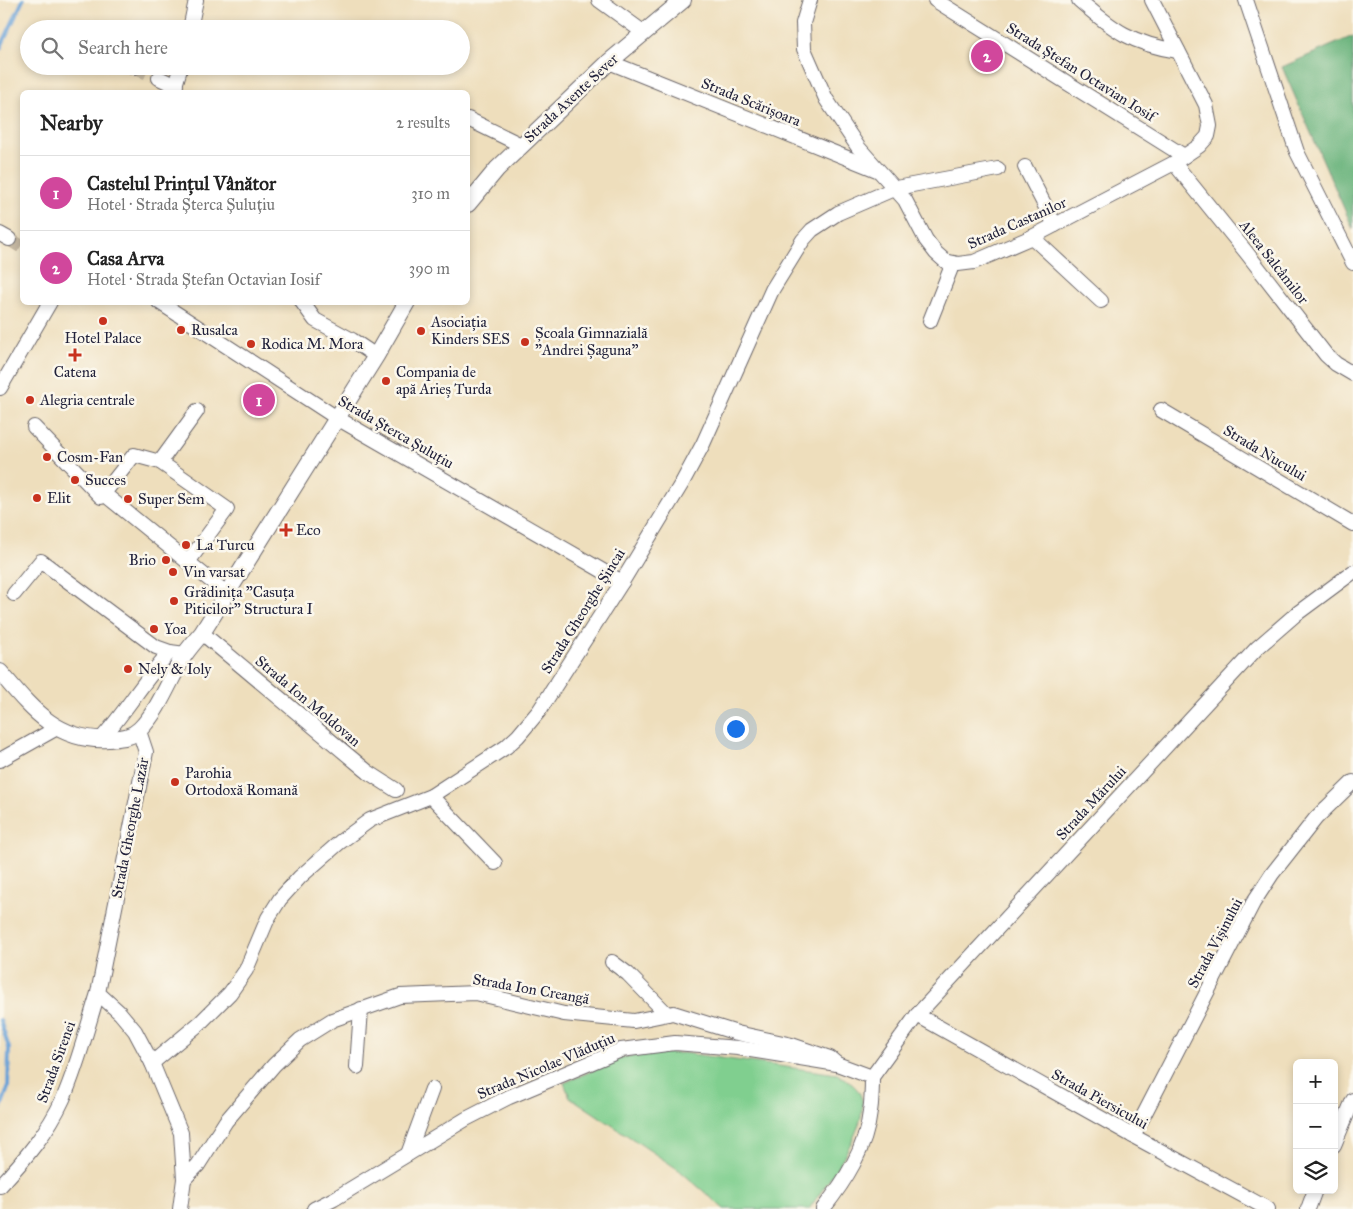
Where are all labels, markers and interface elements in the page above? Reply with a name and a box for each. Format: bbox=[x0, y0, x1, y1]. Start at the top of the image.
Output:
street label: Strada Ștefan Octavian Iosif bbox=[1003, 19, 1161, 127]
search box bbox=[20, 20, 470, 75]
icon: search bbox=[38, 34, 66, 62]
text: Search here bbox=[78, 36, 168, 59]
pin: 2 bbox=[971, 37, 1003, 75]
street label: Strada Axente Sever bbox=[520, 49, 622, 146]
street label: Strada Scărișoara bbox=[699, 74, 804, 130]
text: Nearby bbox=[40, 110, 103, 136]
text: 2 results bbox=[396, 113, 450, 132]
text: Castelul Prințul Vânător bbox=[87, 172, 276, 195]
text: 1 bbox=[53, 184, 59, 203]
text: 310 m bbox=[411, 184, 450, 203]
street label: Strada Castanilor bbox=[965, 193, 1069, 253]
text: Hotel · Strada Șterca Șuluțiu bbox=[87, 195, 275, 214]
street label: Aleea Salcâmilor bbox=[1235, 216, 1313, 308]
text: Casa Arva bbox=[87, 247, 164, 270]
text: 2 bbox=[52, 259, 60, 278]
text: 390 m bbox=[409, 259, 450, 278]
text: Hotel · Strada Ștefan Octavian Iosif bbox=[87, 270, 320, 289]
place label: Asociația Kinders SES bbox=[430, 313, 510, 348]
marker: Hotel Palace bbox=[97, 315, 109, 327]
place label: Rusalca bbox=[191, 321, 239, 339]
marker: Rusalca bbox=[175, 324, 187, 336]
place label: Școala Gimnazială "Andrei Șaguna" bbox=[535, 324, 648, 359]
marker: Asociația Kinders SES bbox=[415, 325, 427, 337]
place label: Hotel Palace bbox=[65, 329, 141, 347]
place label: Rodica M. Mora bbox=[261, 335, 364, 353]
marker: Școala Gimnazială "Andrei Șaguna" bbox=[519, 336, 531, 348]
marker: Rodica M. Mora bbox=[245, 338, 257, 350]
marker: Catena bbox=[69, 349, 81, 361]
place label: Catena bbox=[54, 363, 97, 381]
place label: Compania de apă Arieș Turda bbox=[396, 363, 492, 398]
marker: Compania de apă Arieș Turda bbox=[380, 375, 392, 387]
pin: 1 bbox=[243, 381, 275, 419]
place label: Alegria centrale bbox=[39, 391, 135, 409]
street label: Strada Șterca Șuluțiu bbox=[335, 392, 457, 472]
marker: Alegria centrale bbox=[24, 394, 36, 406]
street label: Strada Nucului bbox=[1220, 421, 1310, 485]
place label: Cosm-Fan bbox=[57, 448, 123, 466]
marker: Cosm-Fan bbox=[41, 451, 53, 463]
place label: Succes bbox=[85, 471, 126, 489]
marker: Succes bbox=[69, 474, 81, 486]
place label: Elit bbox=[47, 489, 72, 507]
place label: Super Sem bbox=[138, 490, 205, 508]
marker: Elit bbox=[31, 492, 43, 504]
marker: Super Sem bbox=[122, 493, 134, 505]
place label: Eco bbox=[296, 521, 321, 539]
marker: Eco bbox=[280, 524, 292, 536]
place label: La Turcu bbox=[196, 536, 255, 554]
marker: La Turcu bbox=[180, 539, 192, 551]
street label: Strada Gheorghe Șincai bbox=[537, 545, 629, 677]
place label: Brio bbox=[129, 551, 156, 569]
marker: Brio bbox=[160, 554, 172, 566]
place label: Vin varsat bbox=[182, 563, 246, 581]
marker: Vin varsat bbox=[167, 566, 179, 578]
place label: Grădinița "Casuța Piticilor" Structura I bbox=[184, 583, 313, 618]
marker: Grădinița "Casuța Piticilor" Structura I bbox=[168, 595, 180, 607]
place label: Yoa bbox=[164, 620, 187, 638]
marker: Yoa bbox=[148, 623, 160, 635]
street label: Strada Ion Moldovan bbox=[252, 652, 364, 750]
place label: Nely & Ioly bbox=[138, 660, 212, 678]
marker: Nely & Ioly bbox=[122, 663, 134, 675]
your location bbox=[723, 716, 749, 742]
street label: Strada Gheorghe Lazăr bbox=[108, 756, 153, 900]
street label: Strada Mărului bbox=[1052, 762, 1130, 844]
place label: Parohia Ortodoxă Romană bbox=[185, 764, 298, 799]
marker: Parohia Ortodoxă Romană bbox=[169, 776, 181, 788]
street label: Strada Vișinului bbox=[1184, 895, 1246, 991]
street label: Strada Ion Creangă bbox=[471, 970, 591, 1008]
street label: Strada Sirenei bbox=[33, 1019, 79, 1105]
street label: Strada Nicolae Vlăduțiu bbox=[474, 1029, 618, 1103]
map controls bbox=[1293, 1059, 1338, 1194]
button: + bbox=[1293, 1059, 1338, 1104]
street label: Strada Piersicului bbox=[1049, 1065, 1151, 1133]
button: − bbox=[1293, 1104, 1338, 1149]
button: layers bbox=[1293, 1149, 1338, 1194]

